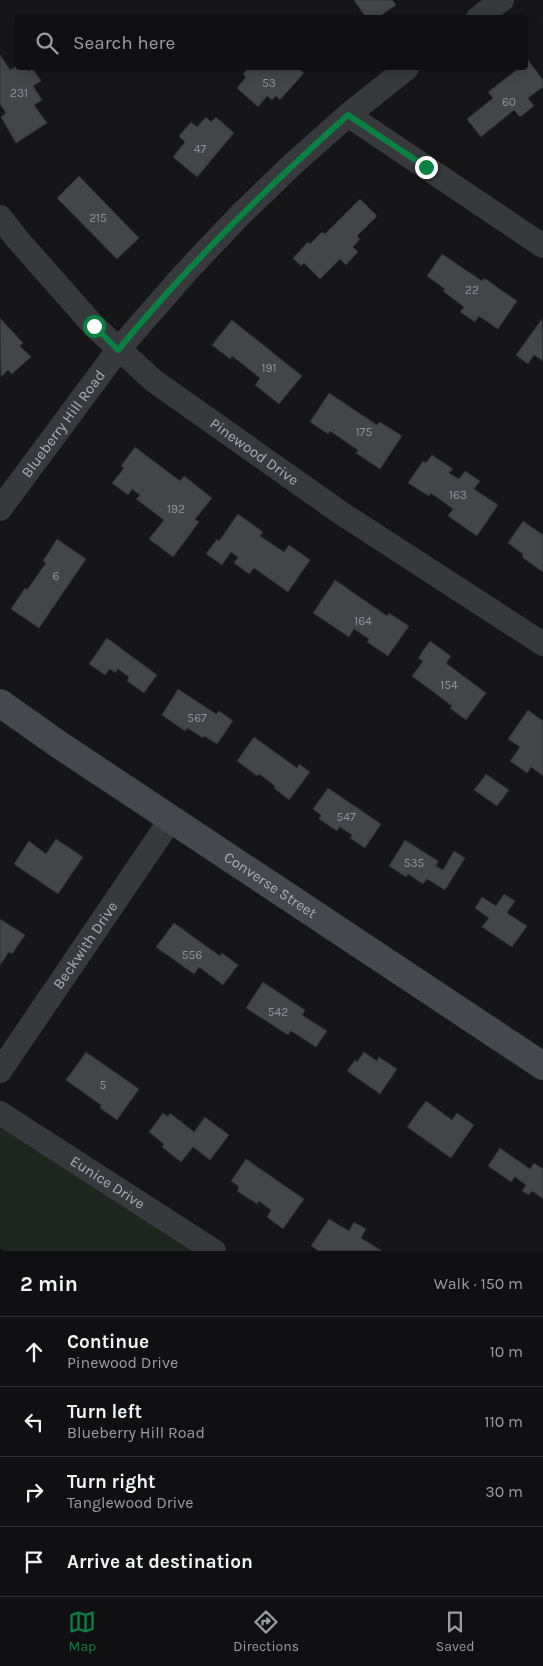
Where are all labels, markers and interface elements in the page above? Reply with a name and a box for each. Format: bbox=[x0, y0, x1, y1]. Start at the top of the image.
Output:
search box bbox=[15, 15, 528, 70]
icon: search bbox=[33, 29, 61, 57]
text: Search here bbox=[73, 32, 175, 54]
house number: 53 bbox=[262, 76, 276, 90]
house number: 231 bbox=[10, 86, 28, 100]
house number: 60 bbox=[502, 95, 516, 109]
house number: 47 bbox=[194, 142, 207, 156]
route end bbox=[415, 156, 438, 179]
house number: 215 bbox=[89, 211, 107, 225]
house number: 22 bbox=[465, 283, 479, 297]
route start bbox=[83, 315, 106, 338]
house number: 191 bbox=[262, 361, 276, 375]
street label: Blueberry Hill Road bbox=[17, 367, 109, 481]
street label: Pinewood Drive bbox=[206, 414, 302, 489]
house number: 175 bbox=[356, 425, 372, 439]
house number: 163 bbox=[449, 488, 467, 502]
house number: 192 bbox=[167, 502, 185, 516]
house number: 6 bbox=[53, 569, 60, 583]
house number: 164 bbox=[354, 614, 372, 628]
house number: 154 bbox=[440, 678, 458, 692]
house number: 567 bbox=[187, 711, 207, 725]
house number: 547 bbox=[336, 810, 356, 824]
street label: Converse Street bbox=[221, 848, 320, 922]
house number: 535 bbox=[404, 856, 425, 870]
street label: Beckwith Drive bbox=[49, 898, 121, 992]
house number: 556 bbox=[182, 948, 202, 962]
house number: 542 bbox=[268, 1005, 288, 1019]
house number: 5 bbox=[100, 1078, 107, 1092]
street label: Eunice Drive bbox=[67, 1152, 148, 1213]
text: 2 min bbox=[20, 1272, 78, 1296]
text: Walk · 150 m bbox=[434, 1274, 523, 1293]
text: Continue bbox=[67, 1331, 149, 1353]
icon: ahead bbox=[20, 1338, 48, 1366]
text: 10 m bbox=[489, 1342, 523, 1361]
text: Pinewood Drive bbox=[67, 1353, 178, 1372]
text: Turn left bbox=[67, 1401, 142, 1423]
icon: left bbox=[20, 1408, 48, 1436]
text: 110 m bbox=[484, 1412, 523, 1431]
text: Blueberry Hill Road bbox=[67, 1423, 205, 1442]
text: Turn right bbox=[67, 1471, 156, 1493]
icon: right bbox=[20, 1478, 48, 1506]
text: 30 m bbox=[485, 1482, 523, 1501]
text: Tanglewood Drive bbox=[67, 1493, 194, 1512]
icon: arrive bbox=[20, 1548, 48, 1576]
text: Arrive at destination bbox=[67, 1551, 253, 1573]
tab: Map bbox=[68, 1608, 96, 1655]
tab: Directions bbox=[233, 1608, 299, 1655]
tab: Saved bbox=[436, 1608, 475, 1655]

